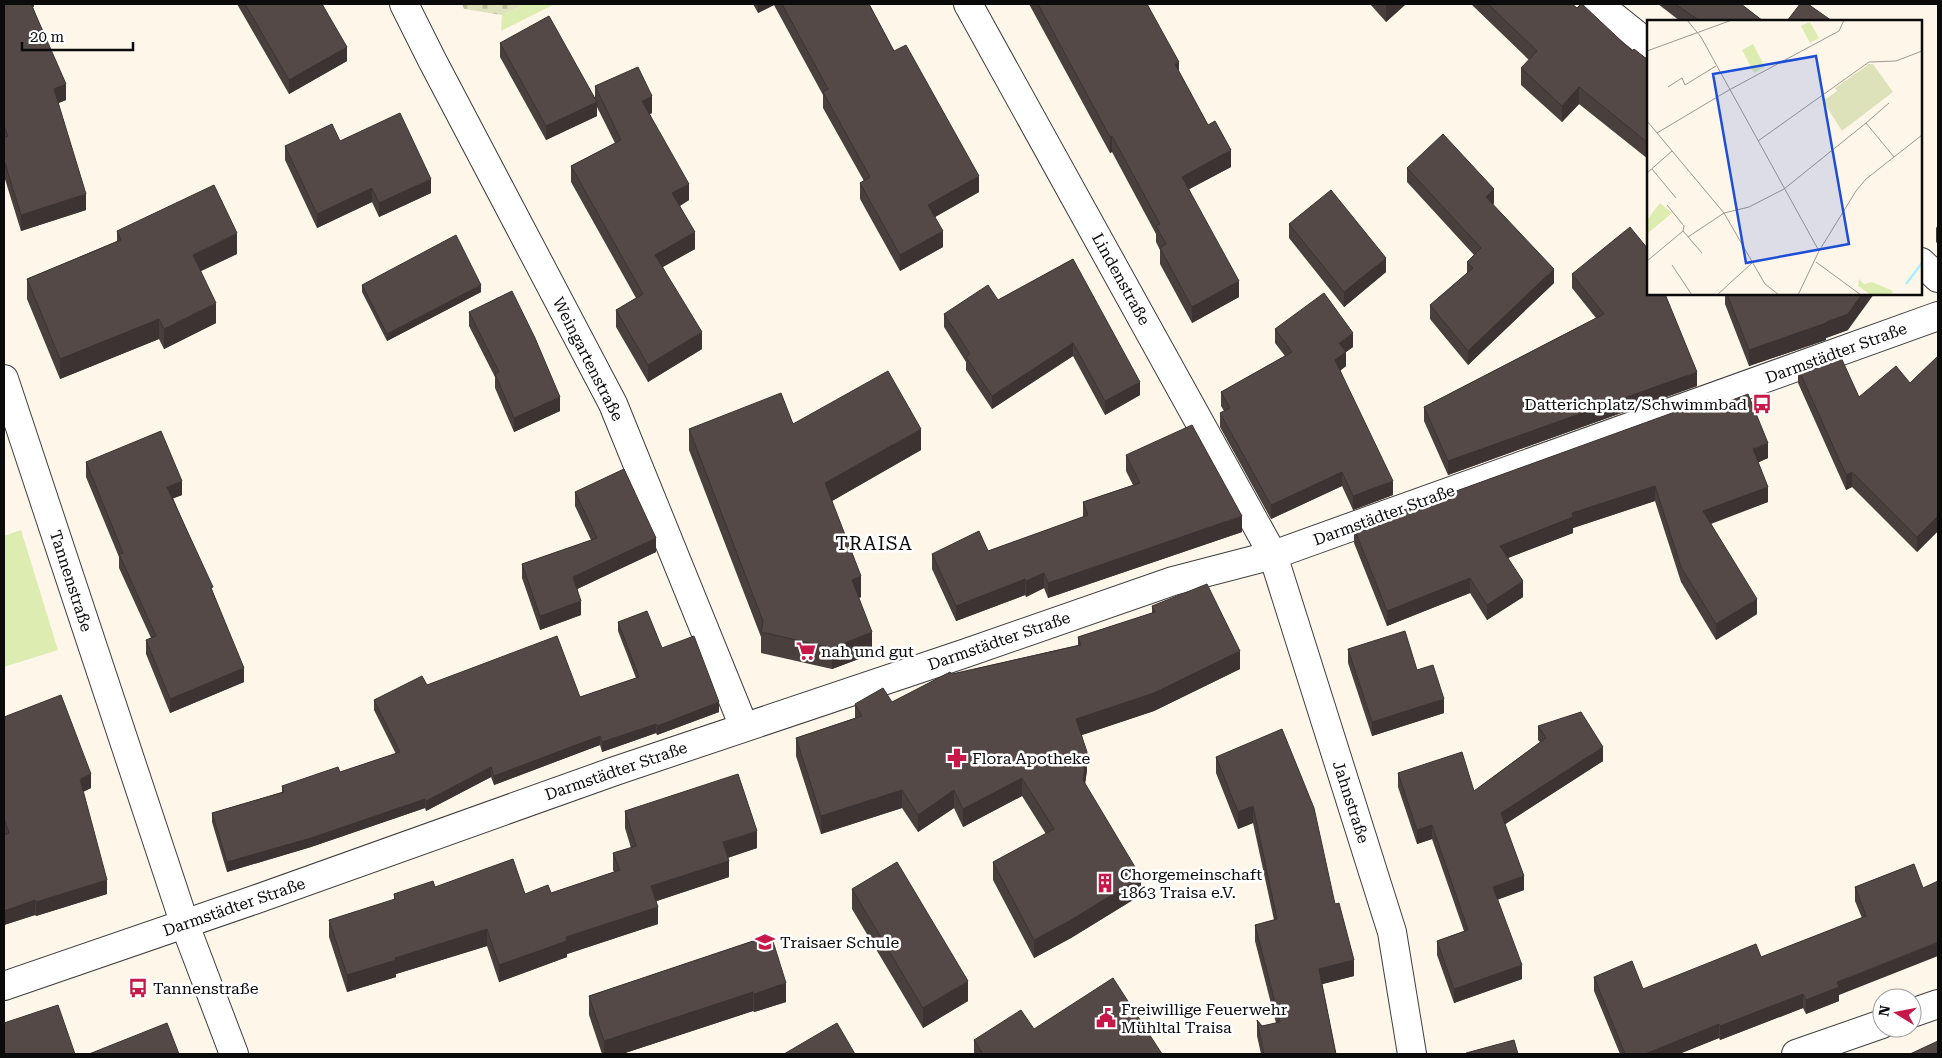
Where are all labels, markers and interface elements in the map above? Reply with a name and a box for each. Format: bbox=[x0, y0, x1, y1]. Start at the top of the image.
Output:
scale bar bbox=[22, 20, 134, 52]
inset map bbox=[1647, 20, 1922, 295]
text: 20 m bbox=[30, 28, 65, 46]
street label: Lindenstraße bbox=[1088, 230, 1154, 328]
street label: Weingartenstraße bbox=[549, 294, 628, 424]
street label: Darmstädter Straße bbox=[1763, 318, 1910, 387]
bus stop icon: Datterichplatz/Schwimmbad bbox=[1751, 393, 1773, 415]
place label: Datterichplatz/Schwimmbad bbox=[1524, 395, 1747, 414]
street label: Darmstädter Straße bbox=[1311, 480, 1458, 549]
street label: Tannenstraße bbox=[46, 528, 96, 634]
district label: TRAISA bbox=[835, 532, 913, 555]
street label: Darmstädter Straße bbox=[925, 608, 1073, 674]
supermarket icon: nah und gut bbox=[795, 640, 817, 662]
place label: nah und gut bbox=[821, 642, 914, 661]
street label: Darmstädter Straße bbox=[542, 738, 690, 804]
pharmacy icon: Flora Apotheke bbox=[946, 747, 968, 769]
place label: Flora Apotheke bbox=[972, 749, 1090, 768]
street label: Jahnstraße bbox=[1329, 758, 1373, 846]
place label: Chorgemeinschaft 1863 Traisa e.V. bbox=[1120, 865, 1262, 902]
building icon: Chorgemeinschaft 1863 Traisa e.V. bbox=[1094, 872, 1116, 894]
street label: Darmstädter Straße bbox=[160, 874, 308, 940]
school or university icon: Traisaer Schule bbox=[754, 931, 776, 953]
place label: Traisaer Schule bbox=[780, 933, 900, 952]
bus stop icon: Tannenstraße bbox=[127, 977, 149, 999]
place label: Tannenstraße bbox=[153, 979, 259, 998]
north arrow bbox=[1872, 988, 1922, 1038]
place label: Freiwillige Feuerwehr Mühltal Traisa bbox=[1121, 1000, 1288, 1037]
text: N bbox=[1875, 1004, 1893, 1017]
public building icon: Freiwillige Feuerwehr Mühltal Traisa bbox=[1095, 1007, 1117, 1029]

